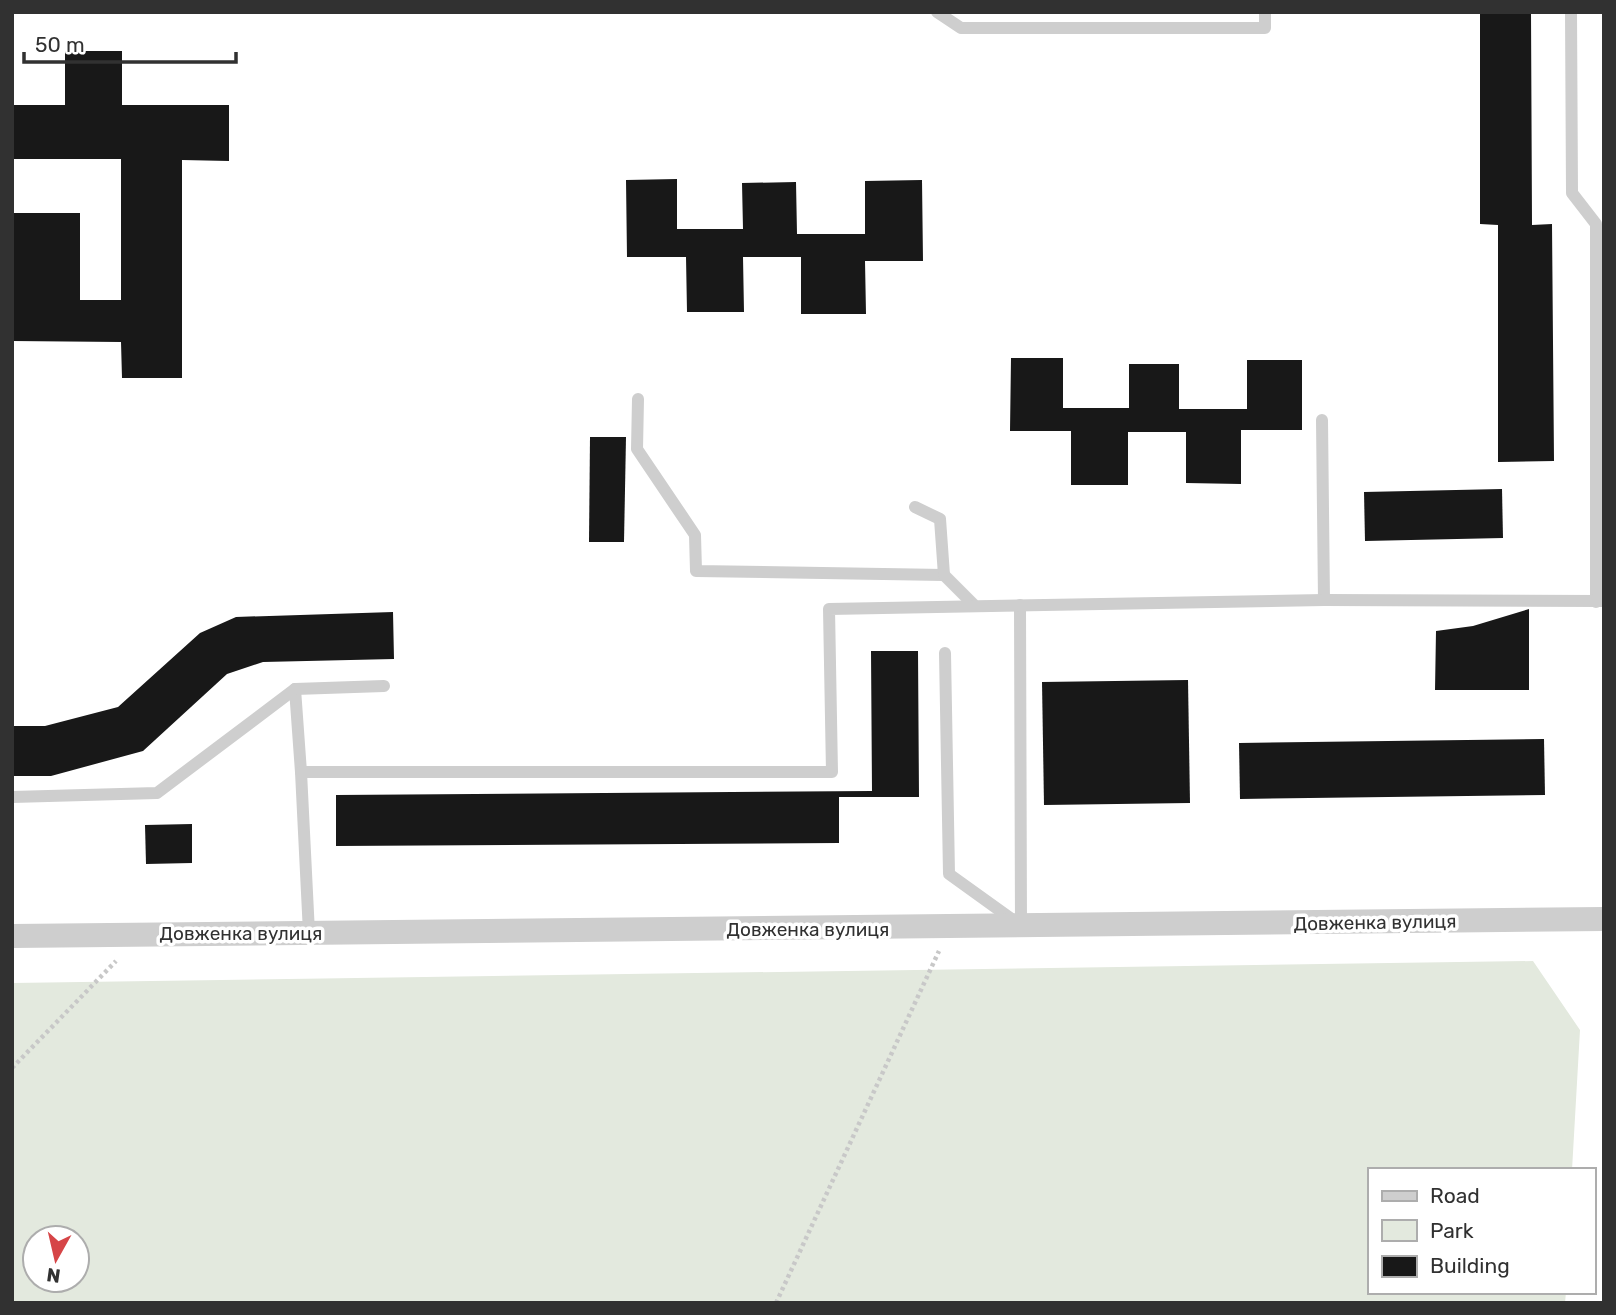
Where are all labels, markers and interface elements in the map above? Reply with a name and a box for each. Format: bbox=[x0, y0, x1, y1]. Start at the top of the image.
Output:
scale bar bbox=[24, 21, 236, 65]
text: 50 m bbox=[35, 32, 85, 57]
street label: Довженка вулиця bbox=[1293, 910, 1457, 935]
street label: Довженка вулиця bbox=[727, 918, 889, 941]
street label: Довженка вулиця bbox=[160, 922, 322, 945]
legend bbox=[1368, 1168, 1595, 1294]
text: Road bbox=[1430, 1183, 1480, 1208]
text: Park bbox=[1430, 1218, 1474, 1243]
north arrow bbox=[21, 1224, 91, 1294]
text: Building bbox=[1430, 1253, 1510, 1278]
text: N bbox=[45, 1263, 62, 1288]

